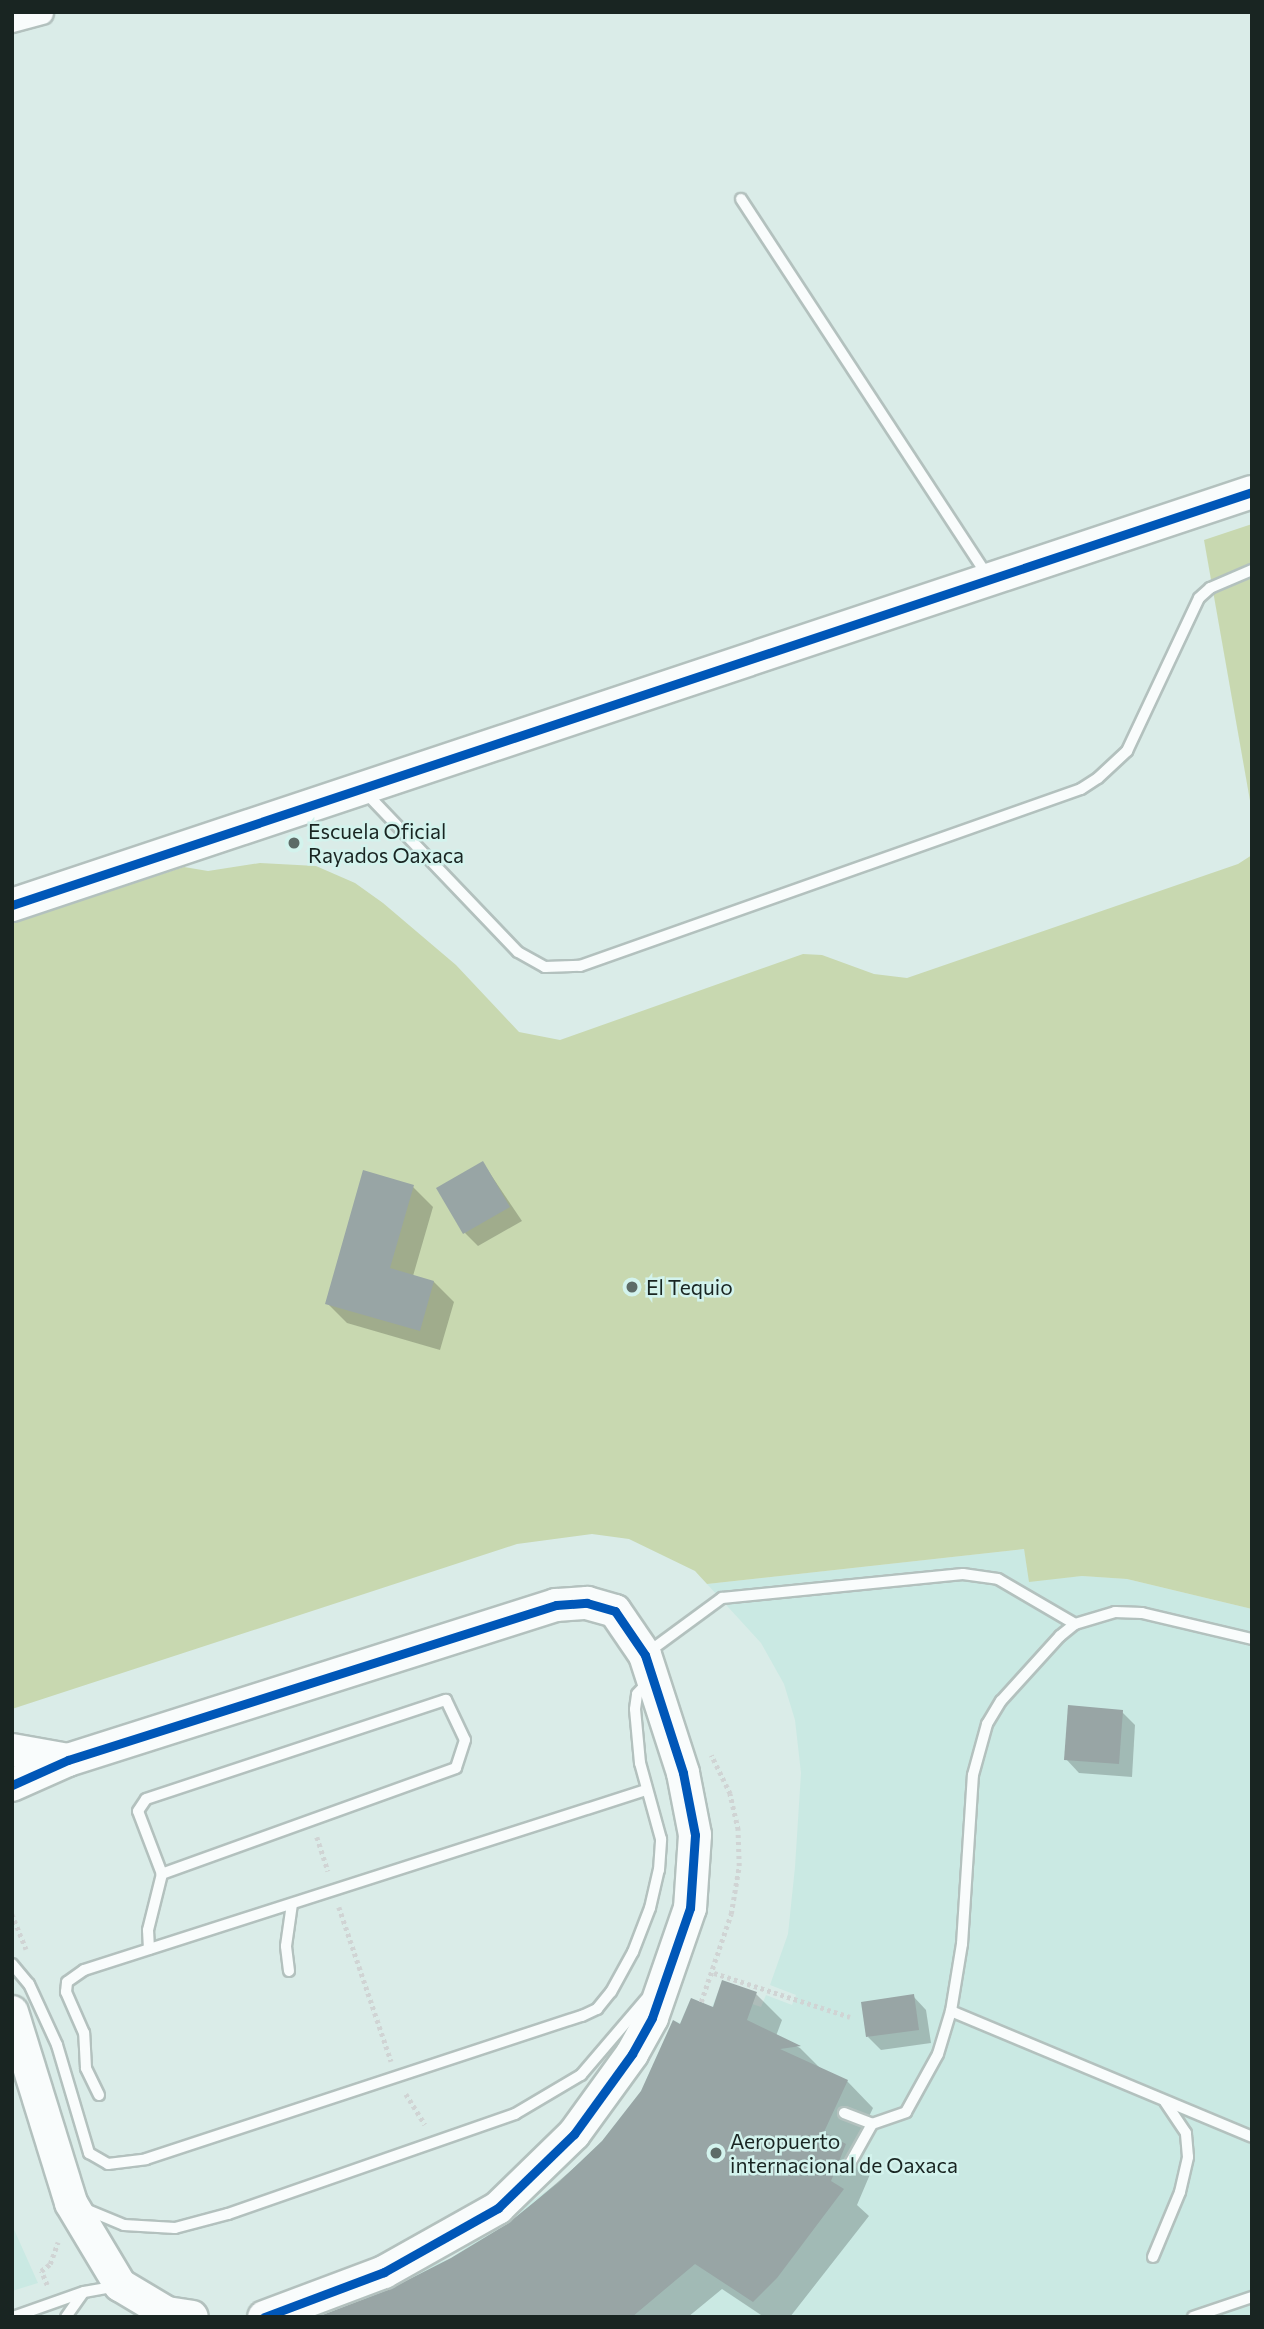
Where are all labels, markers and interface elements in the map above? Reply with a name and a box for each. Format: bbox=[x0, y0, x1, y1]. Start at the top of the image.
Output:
place label: Escuela Oficial Rayados Oaxaca bbox=[308, 818, 464, 868]
marker: Escuela Oficial Rayados Oaxaca bbox=[286, 835, 302, 851]
place label: El Tequio bbox=[646, 1274, 733, 1300]
marker: El Tequio bbox=[624, 1279, 640, 1295]
place label: Aeropuerto internacional de Oaxaca bbox=[730, 2128, 958, 2178]
marker: Aeropuerto internacional de Oaxaca bbox=[708, 2145, 724, 2161]

